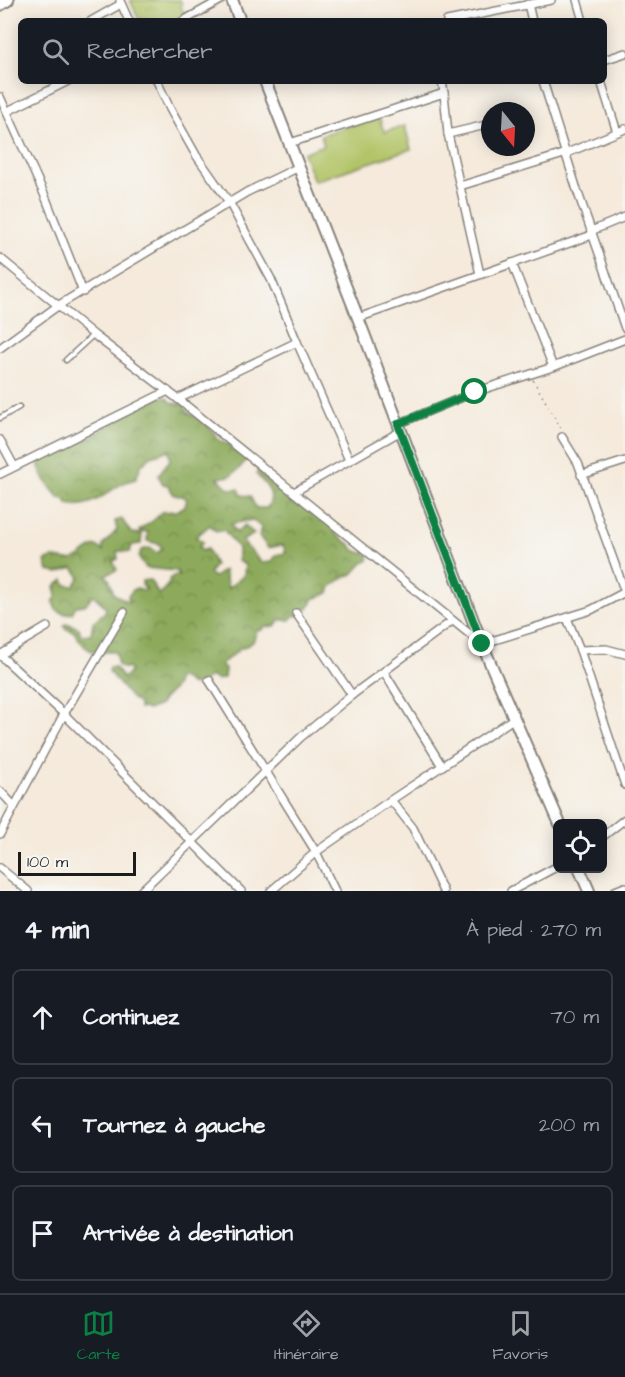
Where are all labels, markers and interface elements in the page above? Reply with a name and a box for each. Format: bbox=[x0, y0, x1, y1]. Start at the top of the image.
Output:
search box bbox=[18, 18, 607, 84]
icon: search bbox=[39, 35, 72, 68]
text: Rechercher bbox=[87, 36, 212, 67]
north arrow bbox=[481, 102, 535, 156]
route start bbox=[461, 378, 487, 404]
route end bbox=[468, 630, 494, 656]
map controls bbox=[553, 819, 607, 873]
button: locate bbox=[553, 819, 607, 873]
scale bar bbox=[18, 849, 136, 876]
text: 100 m bbox=[27, 851, 68, 873]
text: 4 min bbox=[24, 912, 89, 948]
text: À pied · 270 m bbox=[466, 916, 601, 944]
icon: ahead bbox=[26, 1001, 59, 1034]
text: Continuez bbox=[83, 1002, 179, 1033]
text: 70 m bbox=[551, 1003, 599, 1031]
icon: left bbox=[26, 1109, 59, 1142]
text: Tournez à gauche bbox=[83, 1110, 265, 1141]
text: 200 m bbox=[539, 1111, 599, 1139]
icon: arrive bbox=[26, 1217, 59, 1250]
text: Arrivée à destination bbox=[83, 1218, 293, 1249]
tab: Carte bbox=[77, 1307, 120, 1365]
tab: Itinéraire bbox=[274, 1307, 339, 1365]
tab: Favoris bbox=[492, 1307, 548, 1365]

